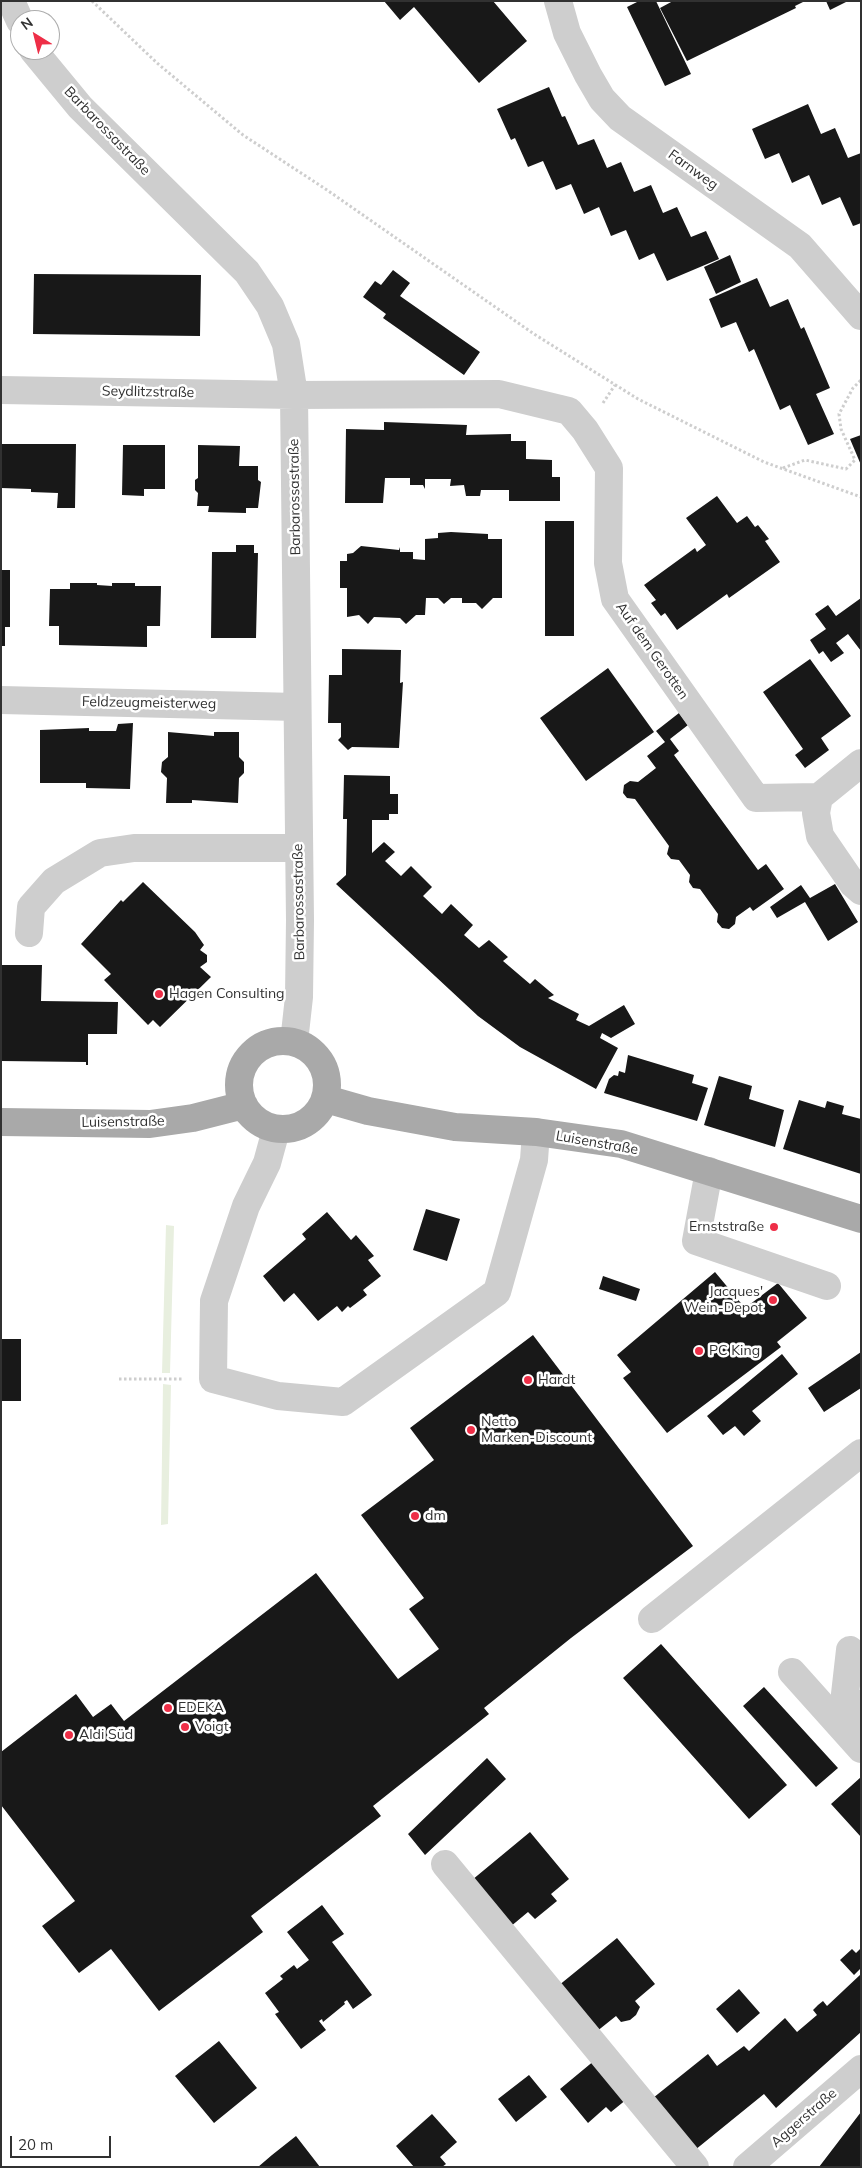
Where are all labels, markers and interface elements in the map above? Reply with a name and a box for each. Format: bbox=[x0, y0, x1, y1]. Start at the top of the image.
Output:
north arrow bbox=[10, 10, 60, 60]
text: N bbox=[17, 13, 36, 34]
street label: Barbarossastraße bbox=[60, 83, 154, 179]
street label: Farnweg bbox=[665, 146, 721, 194]
street label: Seydlitzstraße bbox=[102, 383, 194, 401]
street label: Barbarossastraße bbox=[286, 438, 304, 556]
street label: Auf dem Gerotten bbox=[612, 599, 692, 703]
street label: Feldzeugmeisterweg bbox=[82, 693, 216, 713]
street label: Barbarossastraße bbox=[290, 843, 308, 961]
place label: Hagen Consulting bbox=[169, 986, 285, 1002]
marker: Hagen Consulting bbox=[153, 988, 165, 1000]
street label: Luisenstraße bbox=[81, 1113, 165, 1131]
street label: Luisenstraße bbox=[555, 1127, 639, 1159]
place label: Ernststraße bbox=[689, 1219, 764, 1235]
marker: Ernststraße bbox=[768, 1221, 780, 1233]
place label: Jacques' Wein-Depot bbox=[684, 1284, 763, 1316]
marker: Jacques' Wein-Depot bbox=[767, 1294, 779, 1306]
place label: PC King bbox=[709, 1343, 760, 1359]
marker: PC King bbox=[693, 1345, 705, 1357]
place label: Hardt bbox=[538, 1372, 575, 1388]
marker: Hardt bbox=[522, 1374, 534, 1386]
place label: Netto Marken-Discount bbox=[481, 1414, 592, 1446]
marker: Netto Marken-Discount bbox=[465, 1424, 477, 1436]
place label: dm bbox=[425, 1508, 446, 1524]
marker: dm bbox=[409, 1510, 421, 1522]
place label: EDEKA bbox=[178, 1700, 224, 1716]
marker: EDEKA bbox=[162, 1702, 174, 1714]
place label: Voigt bbox=[195, 1719, 229, 1735]
marker: Voigt bbox=[179, 1721, 191, 1733]
place label: Aldi Süd bbox=[79, 1727, 133, 1743]
marker: Aldi Süd bbox=[63, 1729, 75, 1741]
street label: Aggerstraße bbox=[768, 2085, 840, 2151]
scale bar bbox=[12, 2126, 114, 2158]
text: 20 m bbox=[18, 2135, 53, 2154]

